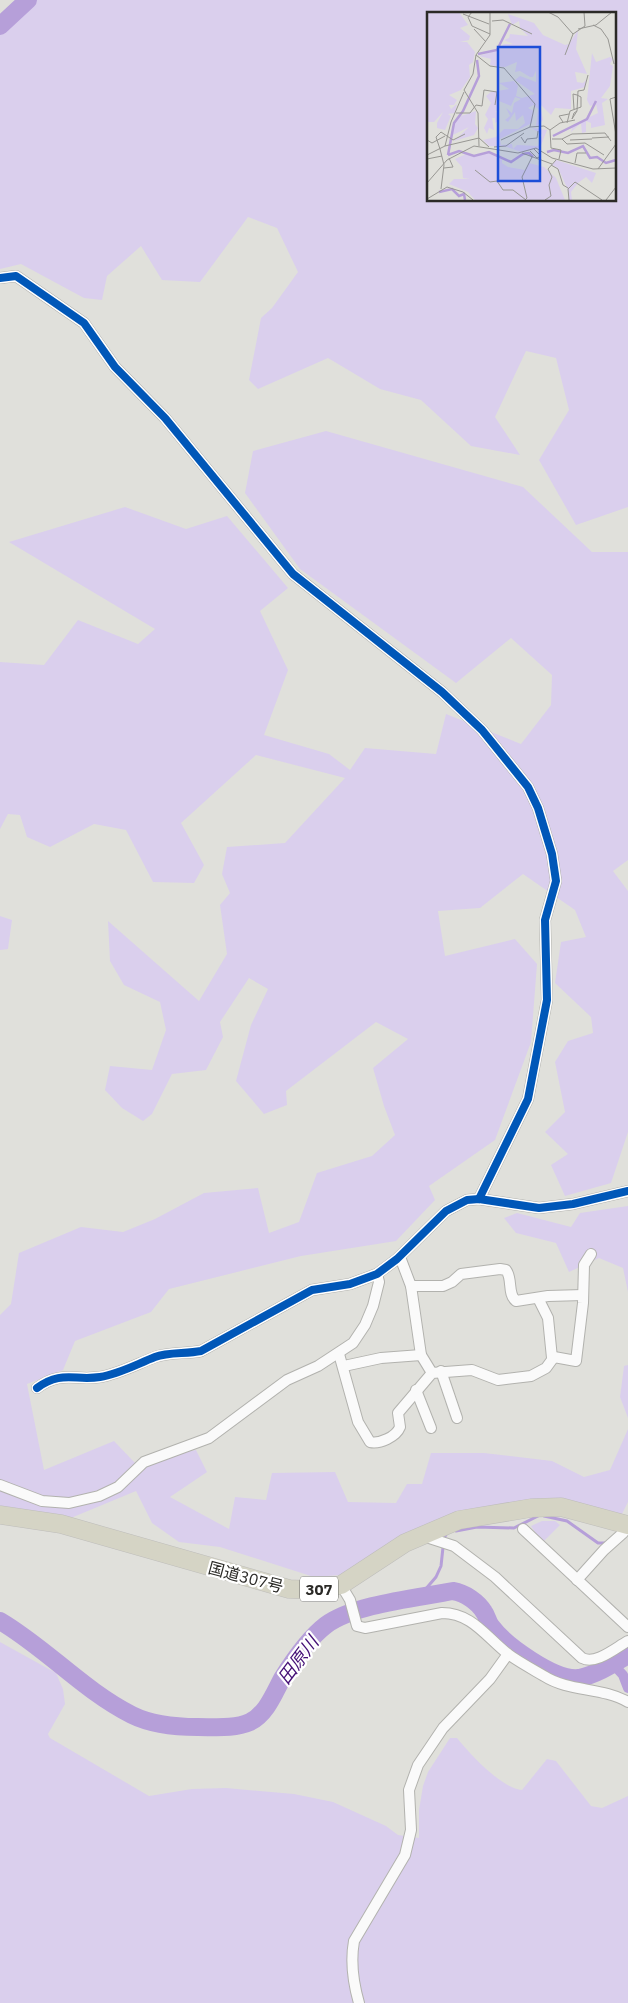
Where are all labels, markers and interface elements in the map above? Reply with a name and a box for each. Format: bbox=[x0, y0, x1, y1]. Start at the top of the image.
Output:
inset map bbox=[427, 12, 616, 201]
street label: 国道307号 bbox=[206, 1557, 286, 1597]
road number: 307 bbox=[300, 1576, 338, 1602]
water label: 田原川 bbox=[273, 1630, 325, 1688]

